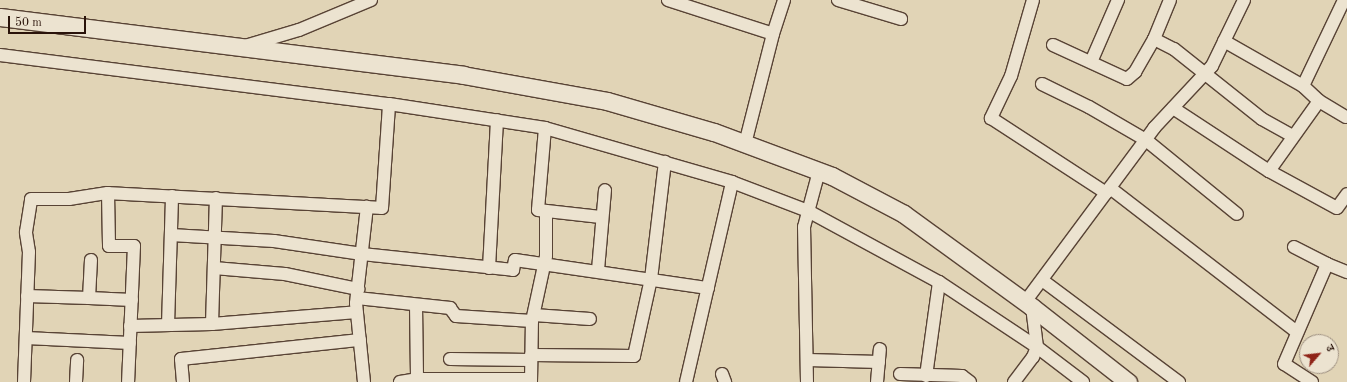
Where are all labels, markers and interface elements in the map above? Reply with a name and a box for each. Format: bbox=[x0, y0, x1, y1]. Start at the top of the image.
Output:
scale bar bbox=[10, 8, 88, 34]
text: 50 m bbox=[15, 17, 42, 29]
north arrow bbox=[1299, 334, 1339, 374]
text: उ bbox=[1323, 344, 1335, 354]

